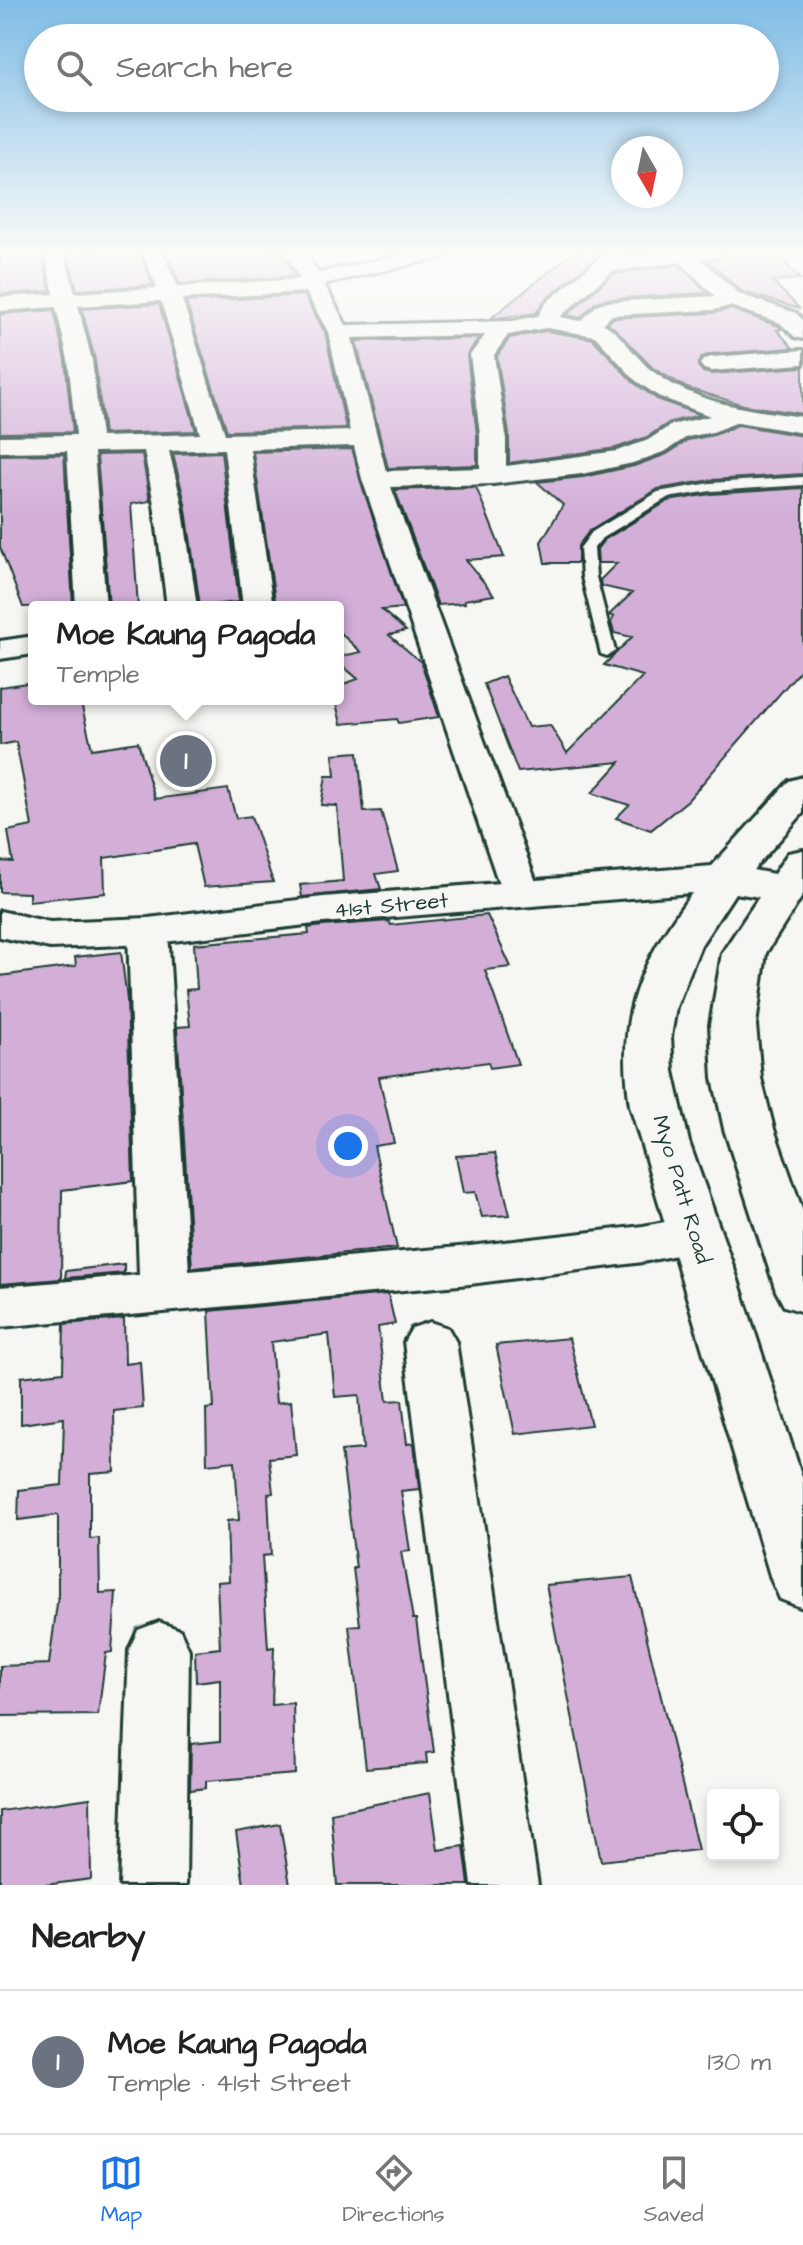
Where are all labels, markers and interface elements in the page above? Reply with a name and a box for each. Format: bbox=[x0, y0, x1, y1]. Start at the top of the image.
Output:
search box bbox=[24, 24, 779, 112]
icon: search bbox=[52, 46, 96, 90]
text: Search here bbox=[116, 47, 293, 89]
north arrow bbox=[611, 136, 683, 208]
popup bbox=[28, 601, 344, 705]
text: Moe Kaung Pagoda bbox=[57, 614, 315, 656]
text: Temple bbox=[57, 656, 140, 692]
pin: 1 bbox=[160, 731, 212, 791]
street label: 41st Street bbox=[333, 885, 450, 926]
street label: Myo Patt Road bbox=[643, 1111, 719, 1268]
your location bbox=[328, 1126, 368, 1166]
map controls bbox=[707, 1789, 779, 1861]
button: locate bbox=[707, 1789, 779, 1861]
text: Nearby bbox=[32, 1913, 146, 1961]
text: Moe Kaung Pagoda bbox=[108, 2023, 366, 2065]
text: 1 bbox=[56, 2044, 60, 2080]
text: 130 m bbox=[707, 2044, 771, 2080]
text: Temple · 41st Street bbox=[108, 2065, 351, 2101]
tab: Map bbox=[99, 2151, 143, 2230]
tab: Directions bbox=[342, 2151, 445, 2230]
tab: Saved bbox=[644, 2151, 704, 2230]

